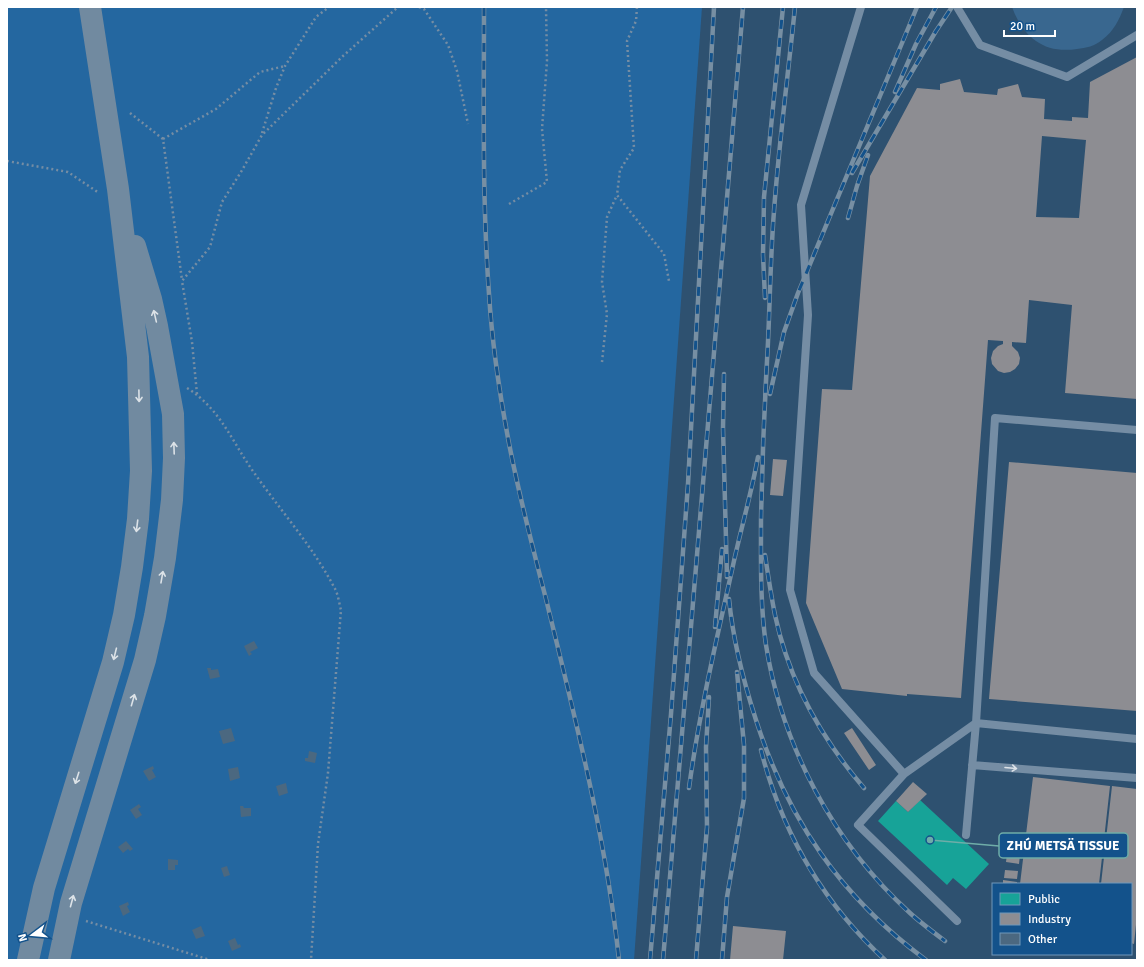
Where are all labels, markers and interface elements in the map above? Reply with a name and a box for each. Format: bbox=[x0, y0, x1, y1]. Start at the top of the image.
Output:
scale bar bbox=[1004, 12, 1055, 38]
text: 20 m bbox=[1010, 19, 1035, 34]
one-way arrow bbox=[151, 310, 158, 323]
one-way arrow bbox=[136, 389, 143, 402]
one-way arrow bbox=[170, 442, 178, 455]
one-way arrow bbox=[133, 519, 141, 532]
one-way arrow bbox=[158, 571, 166, 584]
one-way arrow bbox=[110, 647, 118, 660]
one-way arrow bbox=[130, 694, 137, 707]
one-way arrow bbox=[1004, 764, 1017, 772]
one-way arrow bbox=[73, 771, 80, 784]
callout: ZHÚ METSÄ TISSUE bbox=[999, 833, 1128, 858]
text: ZHÚ METSÄ TISSUE bbox=[1007, 837, 1119, 854]
legend bbox=[992, 883, 1132, 955]
text: Public bbox=[1028, 892, 1060, 907]
one-way arrow bbox=[69, 894, 76, 907]
text: Industry bbox=[1028, 912, 1071, 927]
north arrow bbox=[12, 915, 52, 955]
text: N bbox=[16, 932, 30, 943]
text: Other bbox=[1028, 932, 1058, 947]

